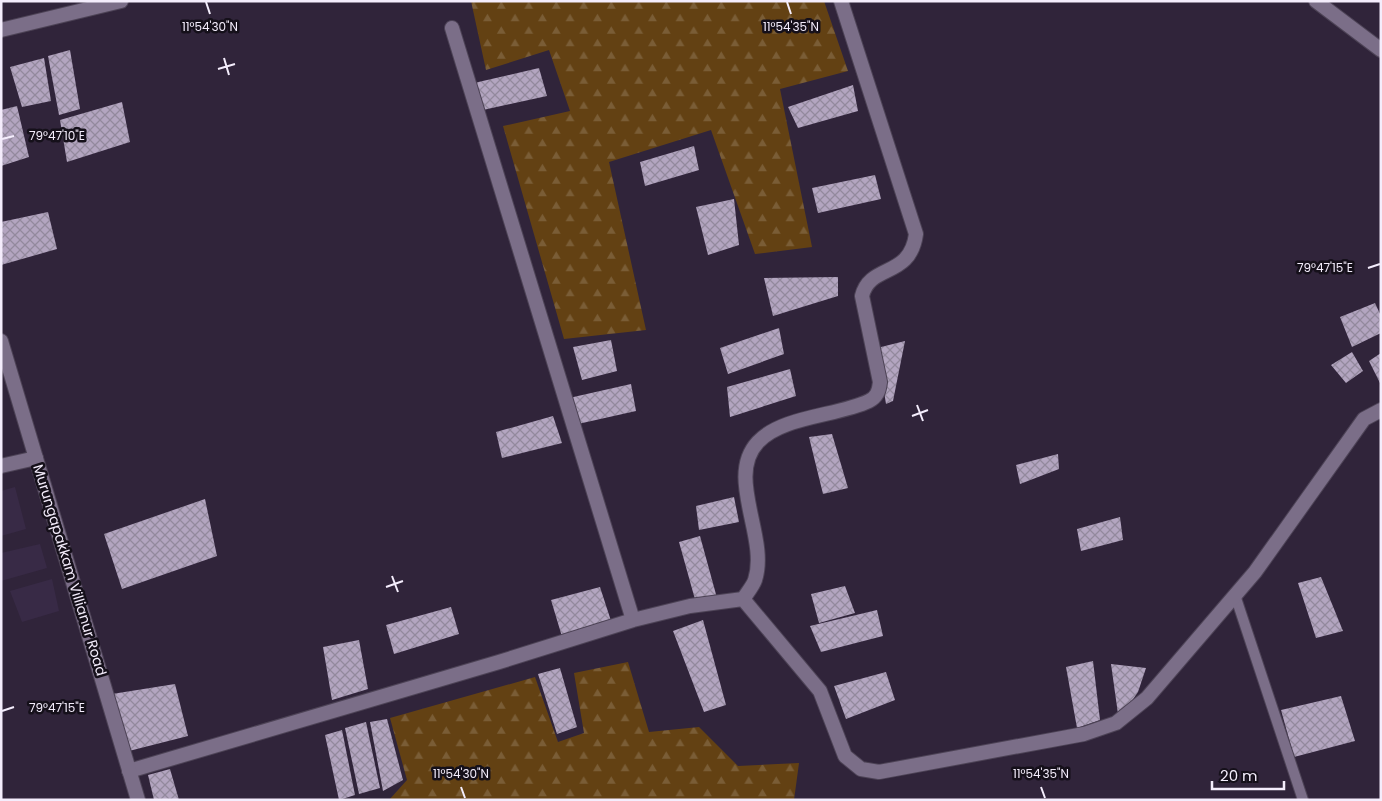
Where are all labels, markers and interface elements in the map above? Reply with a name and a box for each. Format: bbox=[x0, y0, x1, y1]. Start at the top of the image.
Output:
text: 11°54'30"N bbox=[182, 18, 238, 35]
text: 11°54'35"N bbox=[763, 18, 819, 35]
text: 79°47'10"E bbox=[29, 127, 85, 144]
text: 79°47'15"E bbox=[1297, 259, 1353, 276]
street label: Murungapakkam Villianur Road bbox=[28, 462, 112, 678]
text: 79°47'15"E bbox=[29, 699, 85, 716]
scale bar bbox=[1212, 758, 1284, 790]
text: 11°54'30"N bbox=[433, 765, 489, 782]
text: 11°54'35"N bbox=[1013, 765, 1069, 782]
text: 20 m bbox=[1220, 765, 1258, 786]

